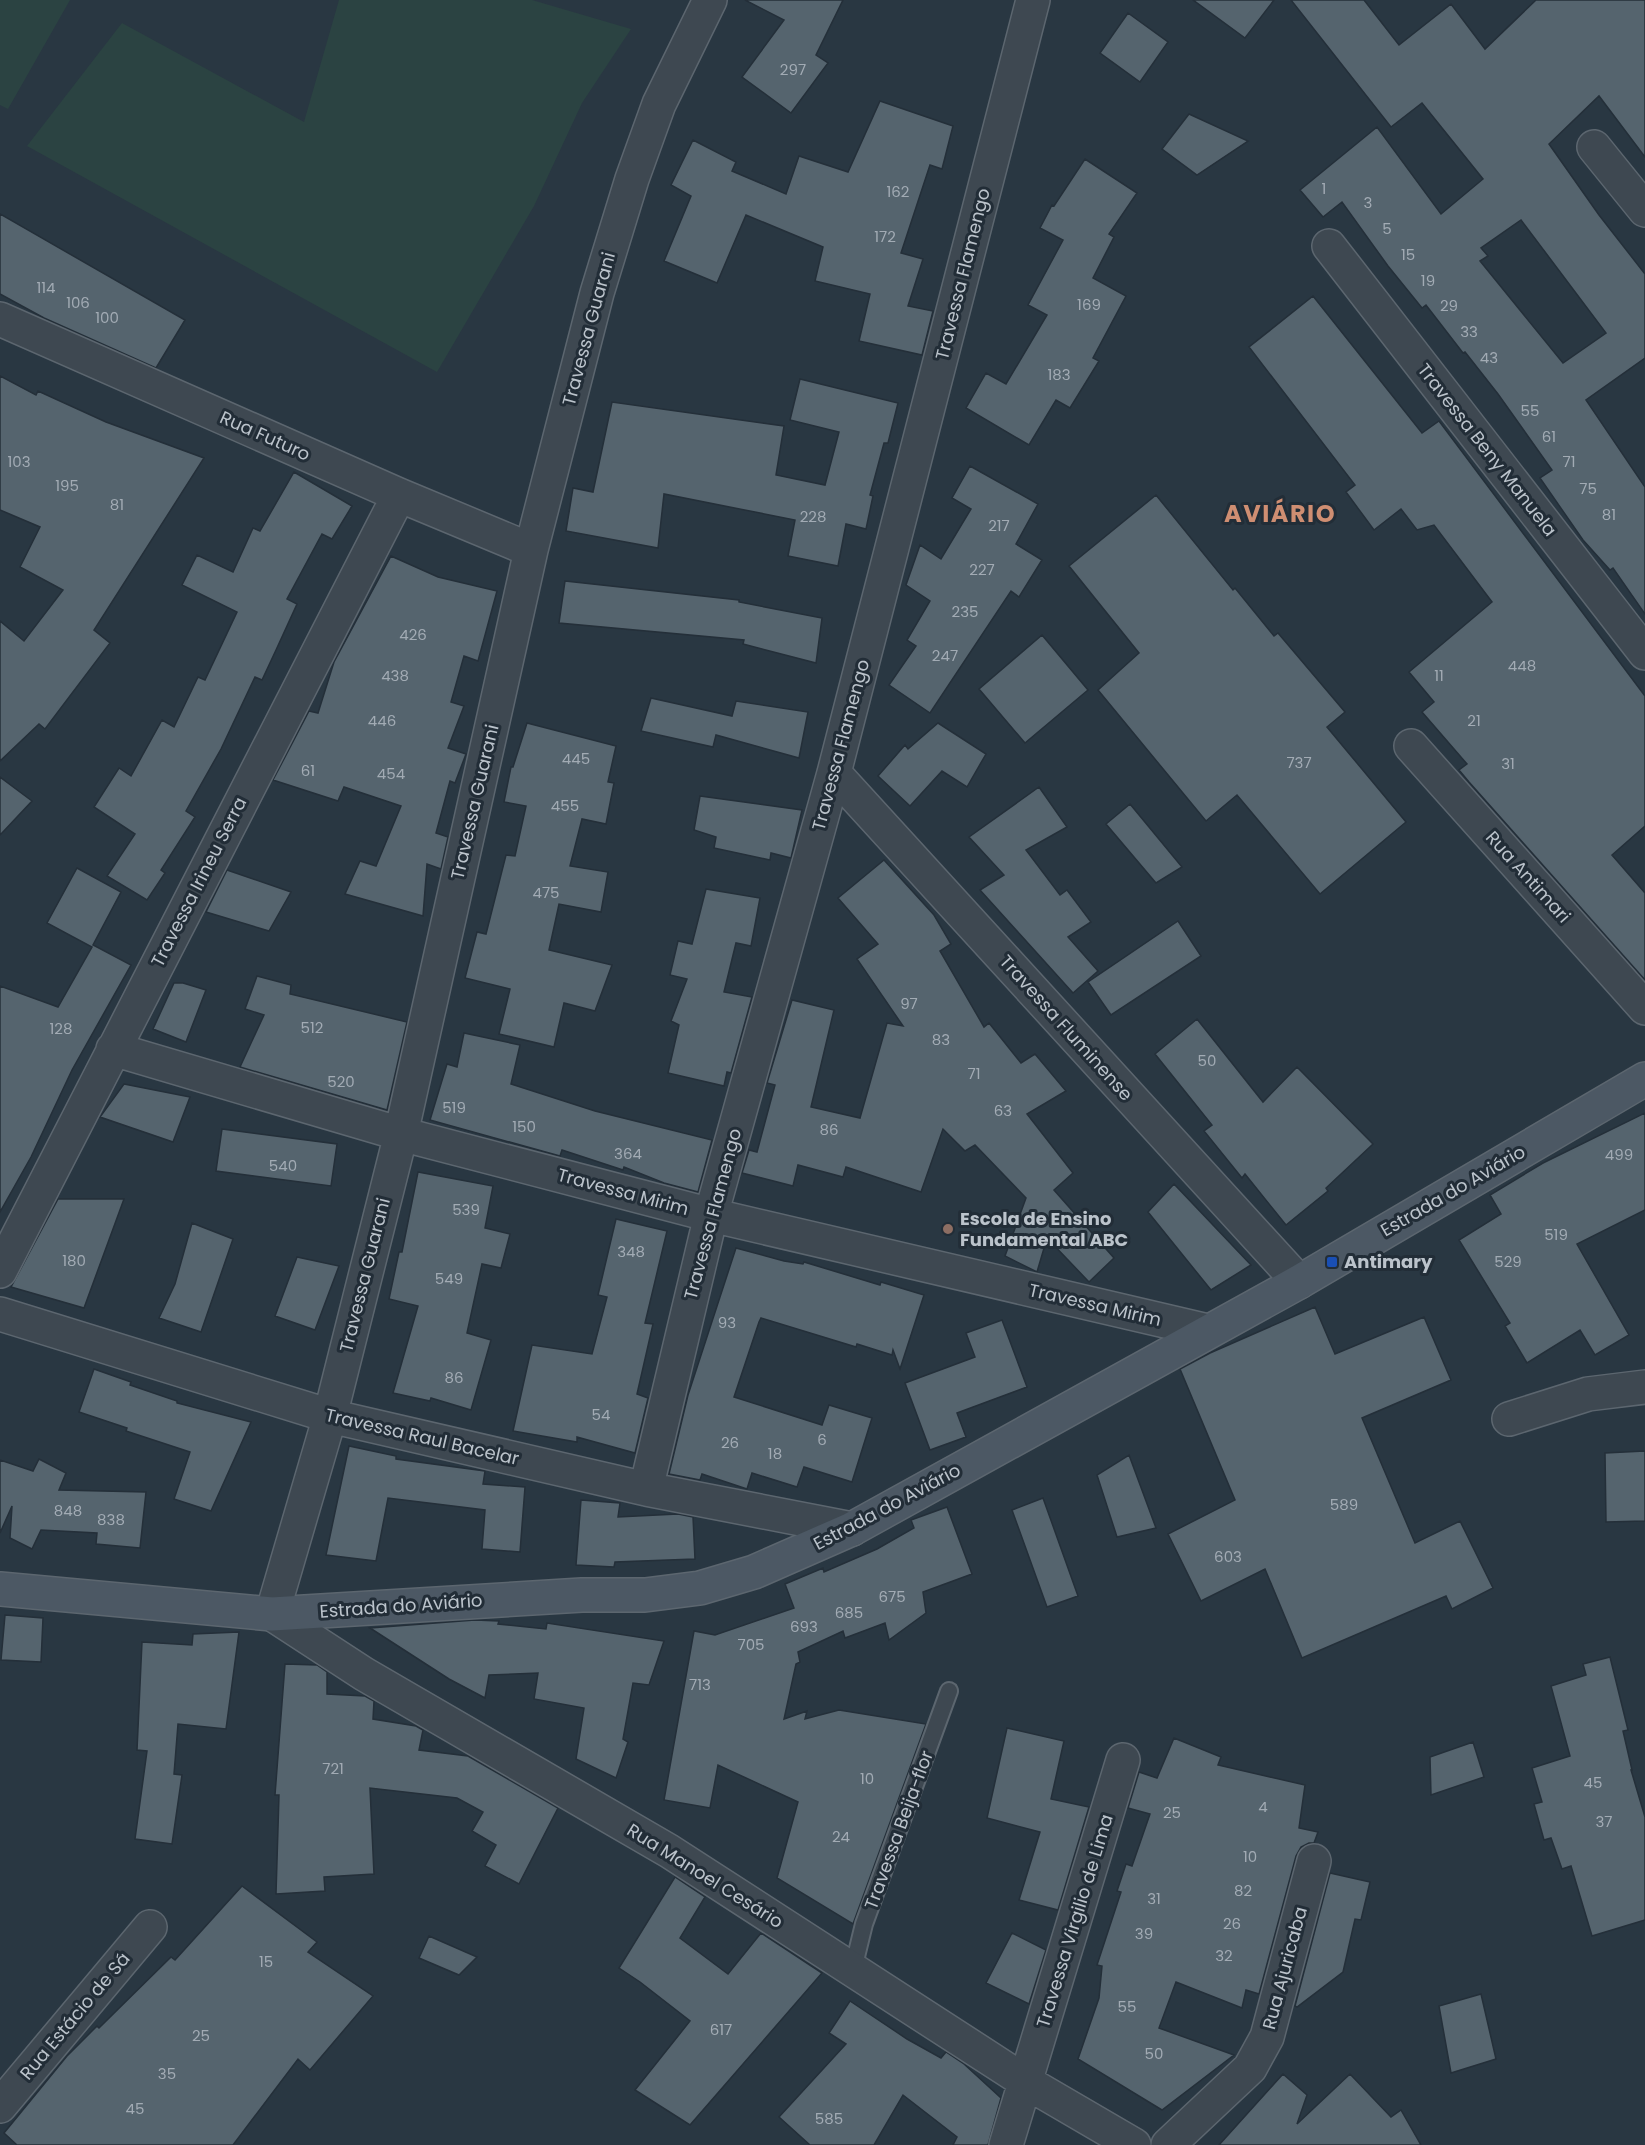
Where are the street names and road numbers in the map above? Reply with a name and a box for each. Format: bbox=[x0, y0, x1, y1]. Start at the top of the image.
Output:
street label: Travessa Flamengo bbox=[929, 185, 996, 362]
street label: Travessa Guarani bbox=[556, 249, 621, 408]
street label: Travessa Beny Manuela bbox=[1412, 358, 1563, 541]
street label: Rua Futuro bbox=[216, 405, 314, 467]
street label: Travessa Flamengo bbox=[806, 657, 875, 833]
street label: Travessa Guarani bbox=[445, 722, 504, 882]
street label: Travessa Irineu Serra bbox=[145, 793, 252, 971]
street label: Rua Antimari bbox=[1480, 825, 1576, 928]
street label: Travessa Fluminense bbox=[994, 949, 1139, 1106]
street label: Travessa Flamengo bbox=[678, 1126, 747, 1302]
street label: Estrada do Aviário bbox=[1376, 1139, 1530, 1242]
street label: Travessa Mirim bbox=[555, 1162, 692, 1221]
street label: Travessa Guarani bbox=[333, 1195, 396, 1355]
street label: Travessa Mirim bbox=[1026, 1277, 1164, 1332]
street label: Travessa Raul Bacelar bbox=[323, 1402, 522, 1471]
street label: Estrada do Aviário bbox=[809, 1457, 965, 1556]
street label: Estrada do Aviário bbox=[319, 1587, 483, 1624]
street label: Travessa Beija-flor bbox=[858, 1747, 939, 1913]
street label: Travessa Virgilio de Lima bbox=[1030, 1811, 1119, 2031]
street label: Rua Manoel Cesário bbox=[622, 1817, 788, 1934]
street label: Rua Ajuricaba bbox=[1256, 1904, 1313, 2032]
street label: Rua Estácio de Sá bbox=[14, 1947, 135, 2085]

